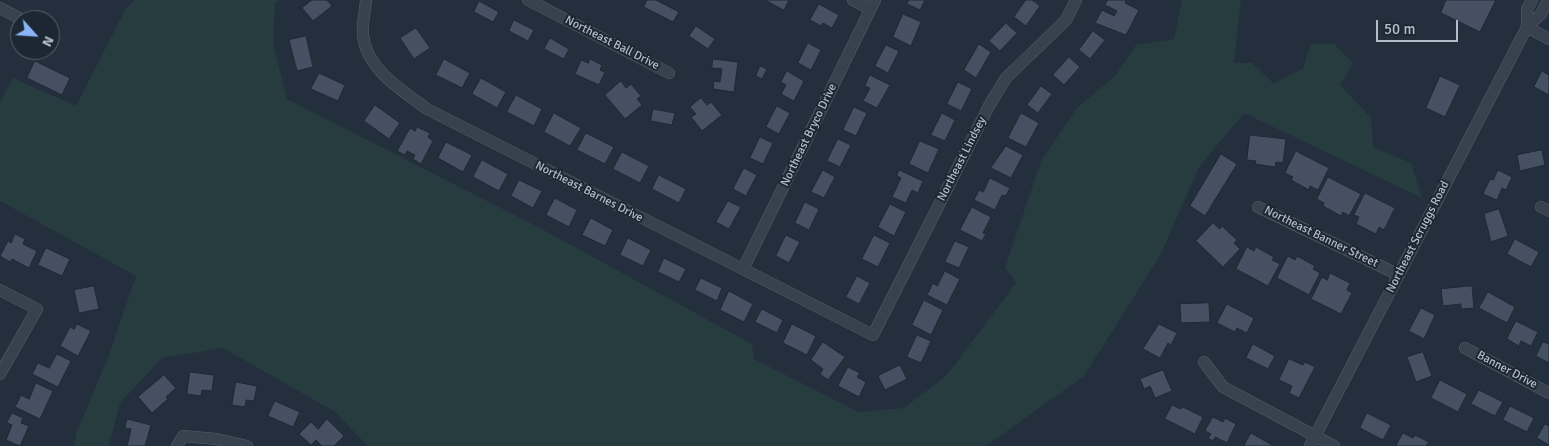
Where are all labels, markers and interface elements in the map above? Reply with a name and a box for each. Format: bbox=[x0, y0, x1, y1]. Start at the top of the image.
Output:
north arrow bbox=[10, 10, 60, 60]
scale bar bbox=[1379, 10, 1462, 42]
street label: Northeast Ball Drive bbox=[563, 13, 661, 73]
text: 50 m bbox=[1384, 20, 1415, 38]
text: N bbox=[38, 33, 58, 49]
street label: Northeast Bryco Drive bbox=[778, 81, 840, 189]
street label: Northeast Lindsey bbox=[935, 114, 989, 204]
street label: Northeast Barnes Drive bbox=[533, 159, 645, 225]
street label: Northeast Scruggs Road bbox=[1384, 179, 1452, 295]
street label: Northeast Banner Street bbox=[1262, 203, 1380, 271]
street label: Banner Drive bbox=[1474, 348, 1540, 392]

